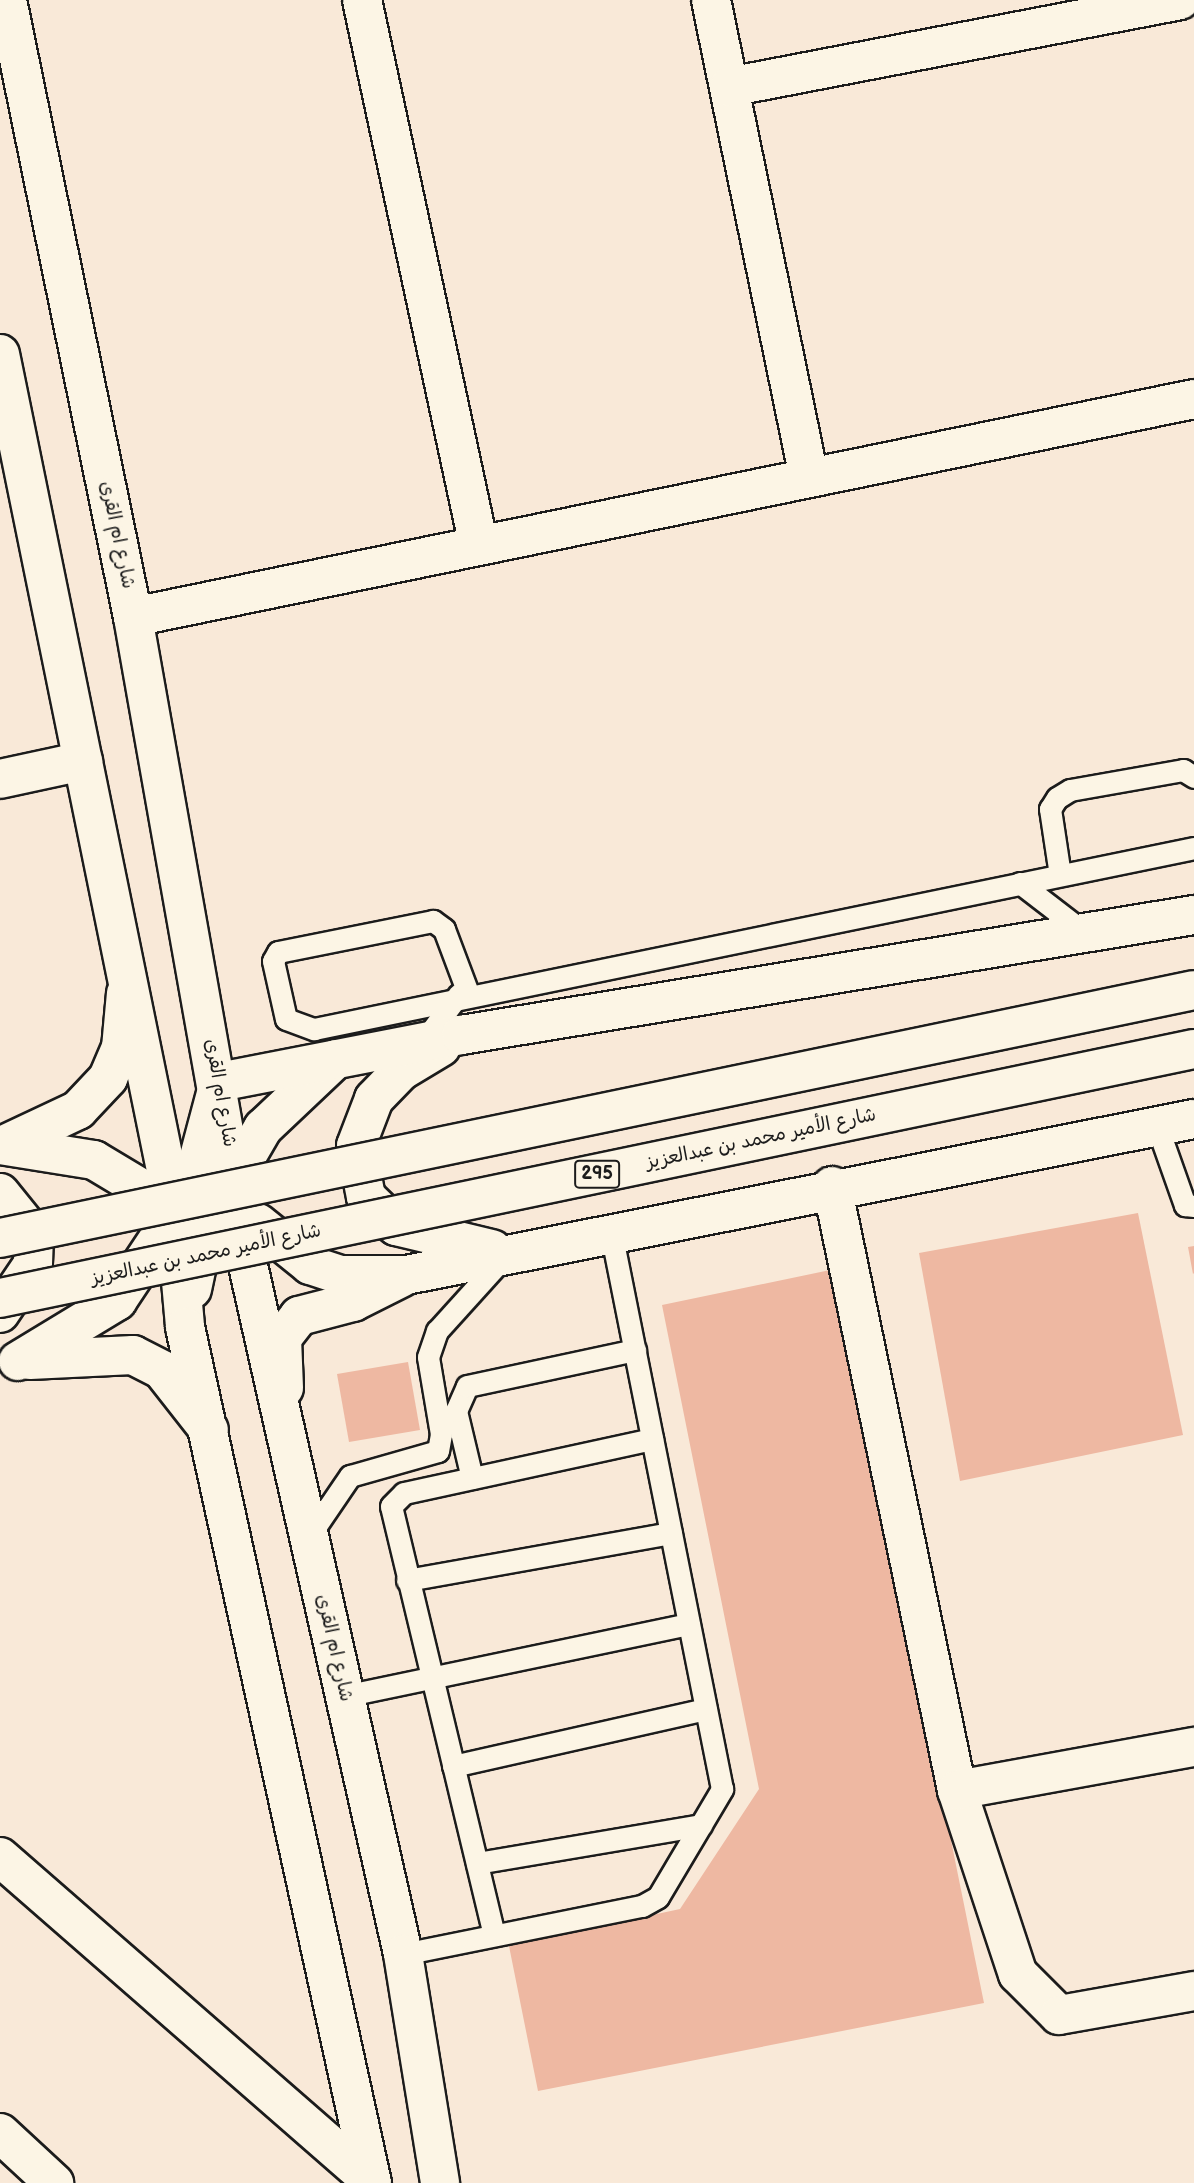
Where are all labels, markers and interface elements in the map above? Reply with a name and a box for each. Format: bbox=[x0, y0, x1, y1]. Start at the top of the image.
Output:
street label: شارع ام القرى bbox=[94, 479, 140, 591]
street label: شارع ام القرى bbox=[199, 1037, 241, 1149]
street label: شارع الأمير محمد بن عبدالعزيز bbox=[644, 1103, 878, 1175]
road number: 295 bbox=[572, 1160, 622, 1189]
street label: شارع الأمير محمد بن عبدالعزيز bbox=[89, 1219, 323, 1291]
street label: شارع ام القرى bbox=[311, 1592, 357, 1704]

